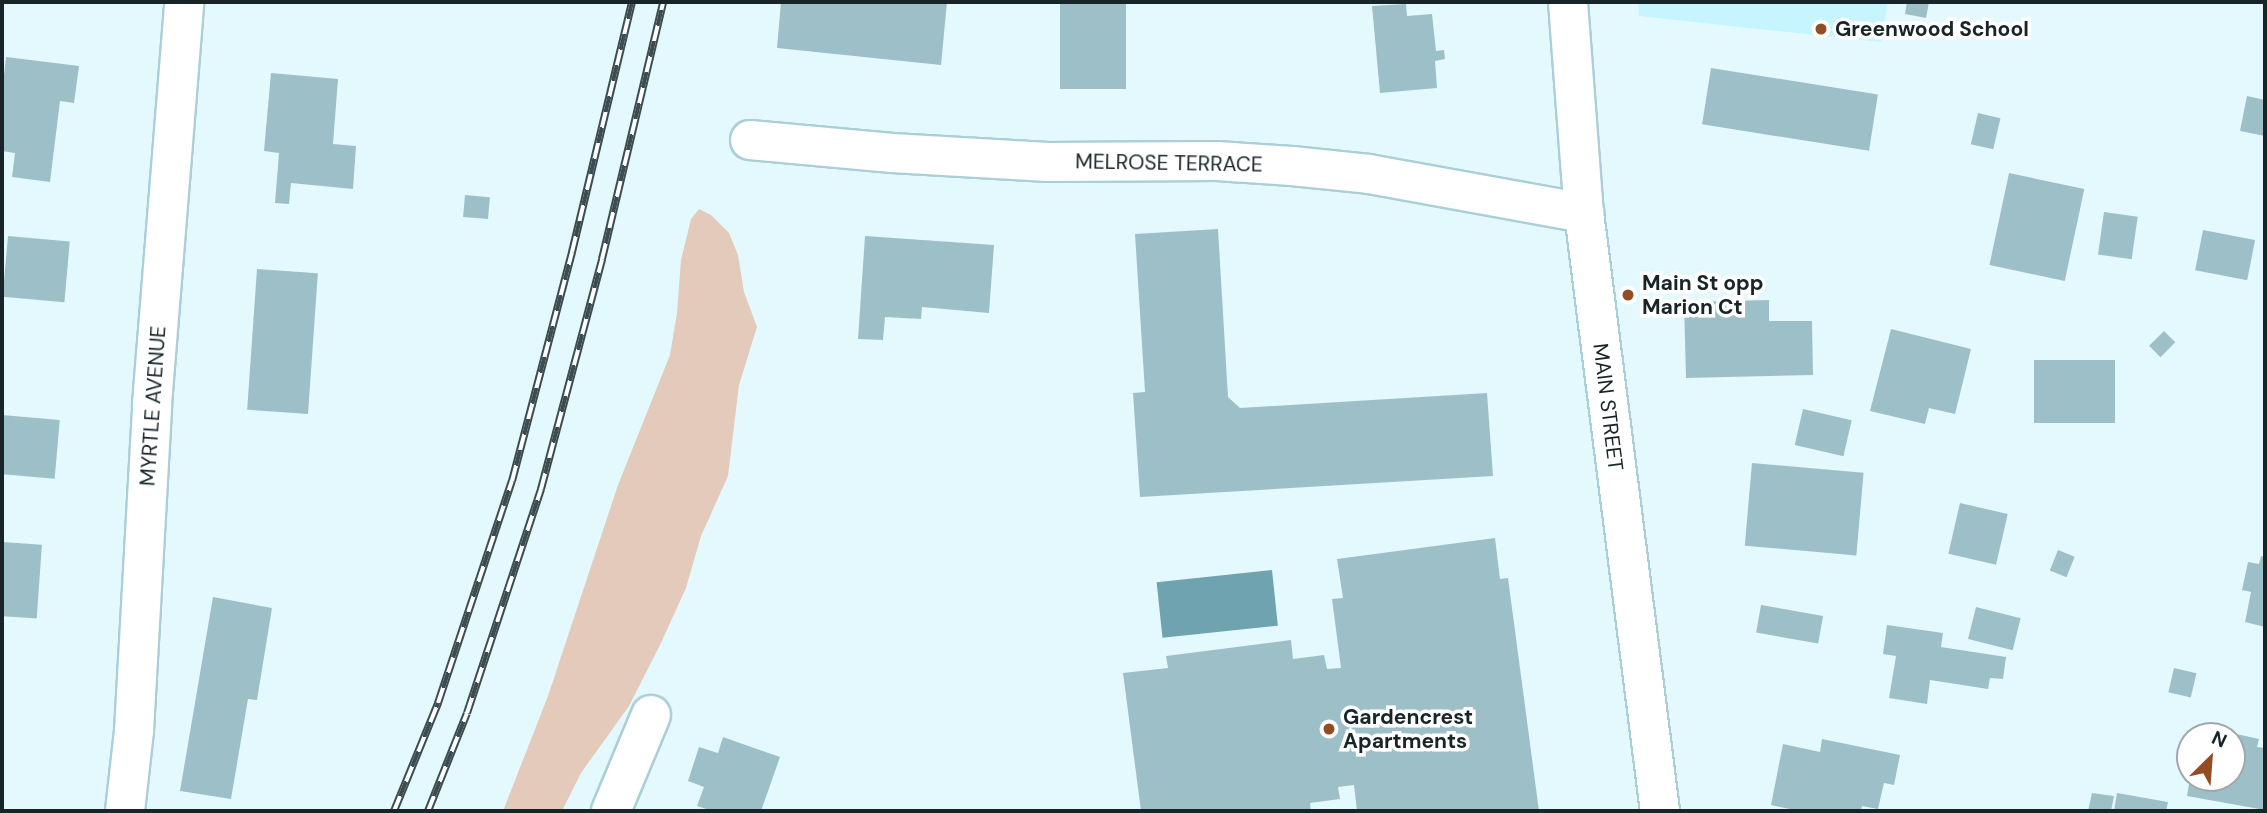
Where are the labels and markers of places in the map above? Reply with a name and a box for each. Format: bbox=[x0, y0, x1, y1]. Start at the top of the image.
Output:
place label: Greenwood School bbox=[1835, 16, 2029, 42]
marker: Greenwood School bbox=[1813, 21, 1829, 37]
place label: Main St opp Marion Ct bbox=[1642, 270, 1764, 320]
marker: Main St opp Marion Ct bbox=[1620, 287, 1636, 303]
place label: Gardencrest Apartments bbox=[1343, 704, 1473, 754]
marker: Gardencrest Apartments bbox=[1321, 721, 1337, 737]

